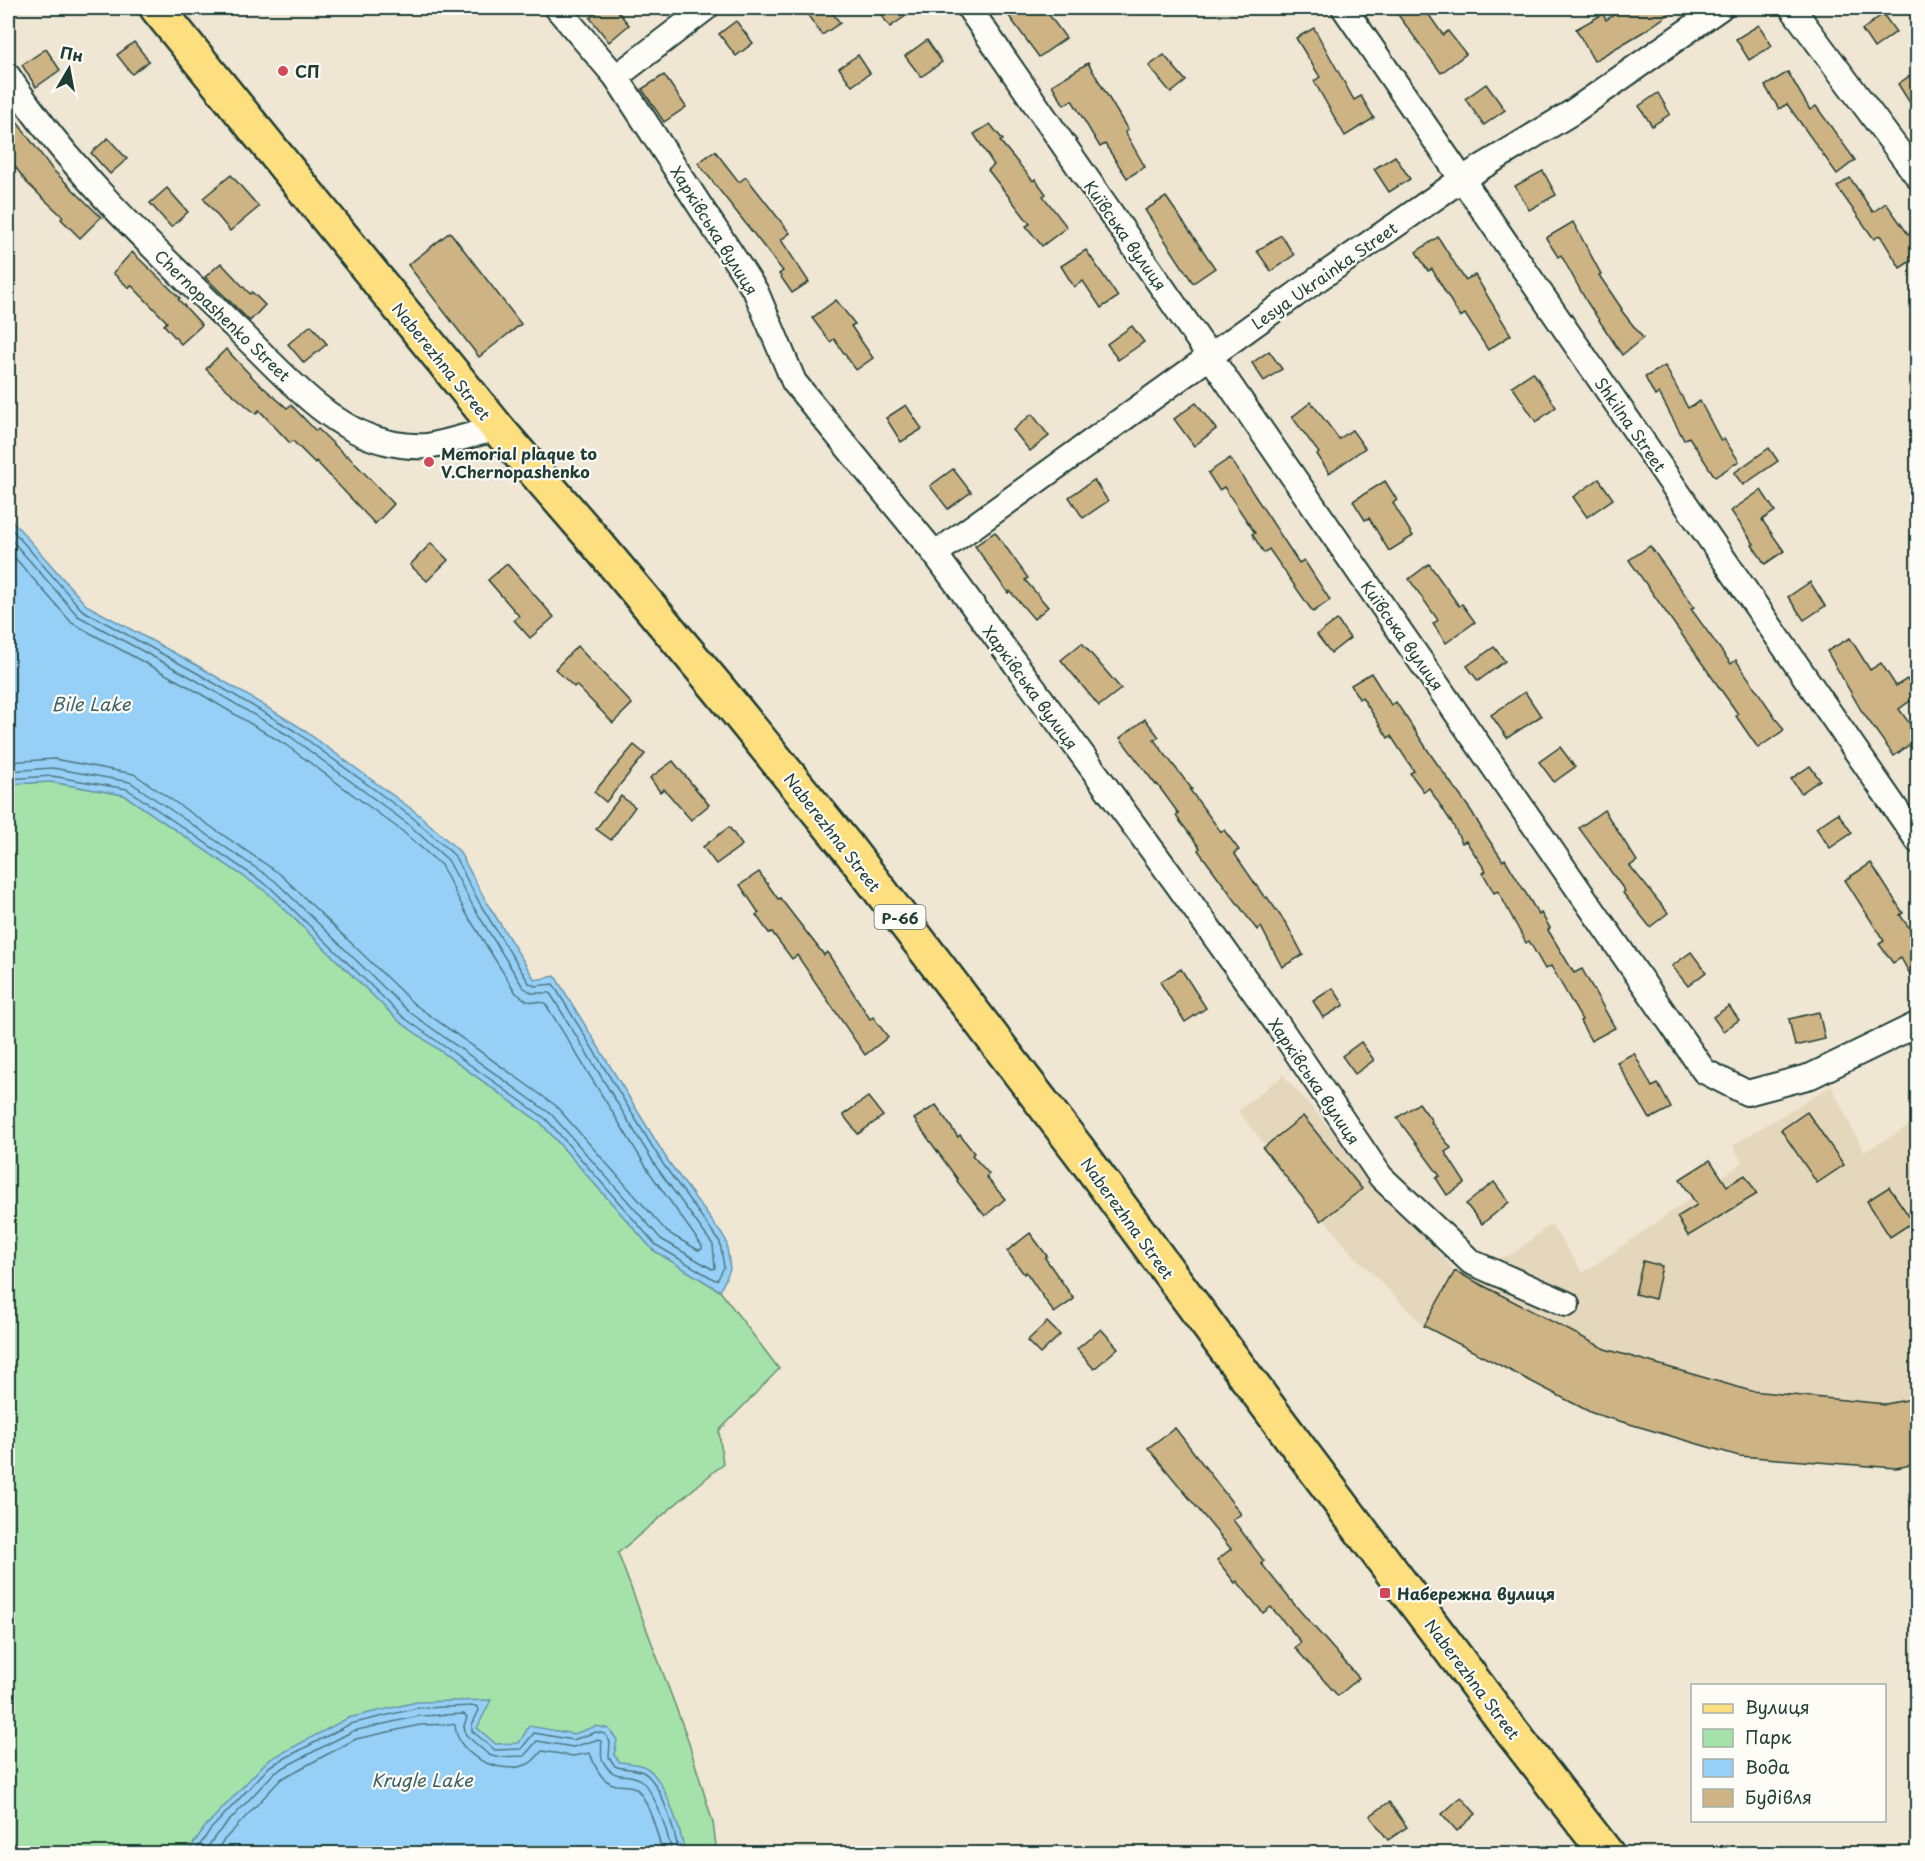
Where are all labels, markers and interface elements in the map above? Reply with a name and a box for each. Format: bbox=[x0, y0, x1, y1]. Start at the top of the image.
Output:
north arrow bbox=[39, 39, 99, 99]
text: Пн bbox=[58, 39, 85, 67]
place label: СП bbox=[295, 59, 320, 83]
marker: СП bbox=[276, 64, 290, 78]
street label: Харківська вулиця bbox=[666, 161, 764, 299]
street label: Київська вулиця bbox=[1079, 175, 1173, 295]
street label: Lesya Ukrainka Street bbox=[1246, 215, 1402, 334]
street label: Chernopashenko Street bbox=[150, 243, 297, 387]
street label: Naberezhna Street bbox=[387, 297, 497, 425]
street label: Shkilna Street bbox=[1589, 372, 1673, 477]
place label: Memorial plaque to V.Chernopashenko bbox=[441, 441, 597, 483]
marker: Memorial plaque to V.Chernopashenko bbox=[422, 455, 436, 469]
street label: Київська вулиця bbox=[1356, 575, 1450, 695]
street label: Харківська вулиця bbox=[978, 620, 1084, 754]
water label: Bile Lake bbox=[52, 690, 132, 717]
street label: Naberezhna Street bbox=[779, 768, 887, 897]
road number: Р-66 bbox=[874, 905, 926, 929]
street label: Харківська вулиця bbox=[1264, 1013, 1366, 1149]
street label: Naberezhna Street bbox=[1076, 1152, 1181, 1284]
place label: Набережна вулиця bbox=[1397, 1581, 1555, 1605]
marker: Набережна вулиця bbox=[1378, 1586, 1392, 1600]
street label: Naberezhna Street bbox=[1420, 1614, 1526, 1744]
legend bbox=[1691, 1684, 1886, 1822]
text: Вулиця bbox=[1745, 1693, 1810, 1720]
text: Парк bbox=[1745, 1723, 1792, 1750]
text: Вода bbox=[1745, 1753, 1790, 1780]
water label: Krugle Lake bbox=[371, 1766, 474, 1793]
text: Будівля bbox=[1745, 1783, 1812, 1810]

